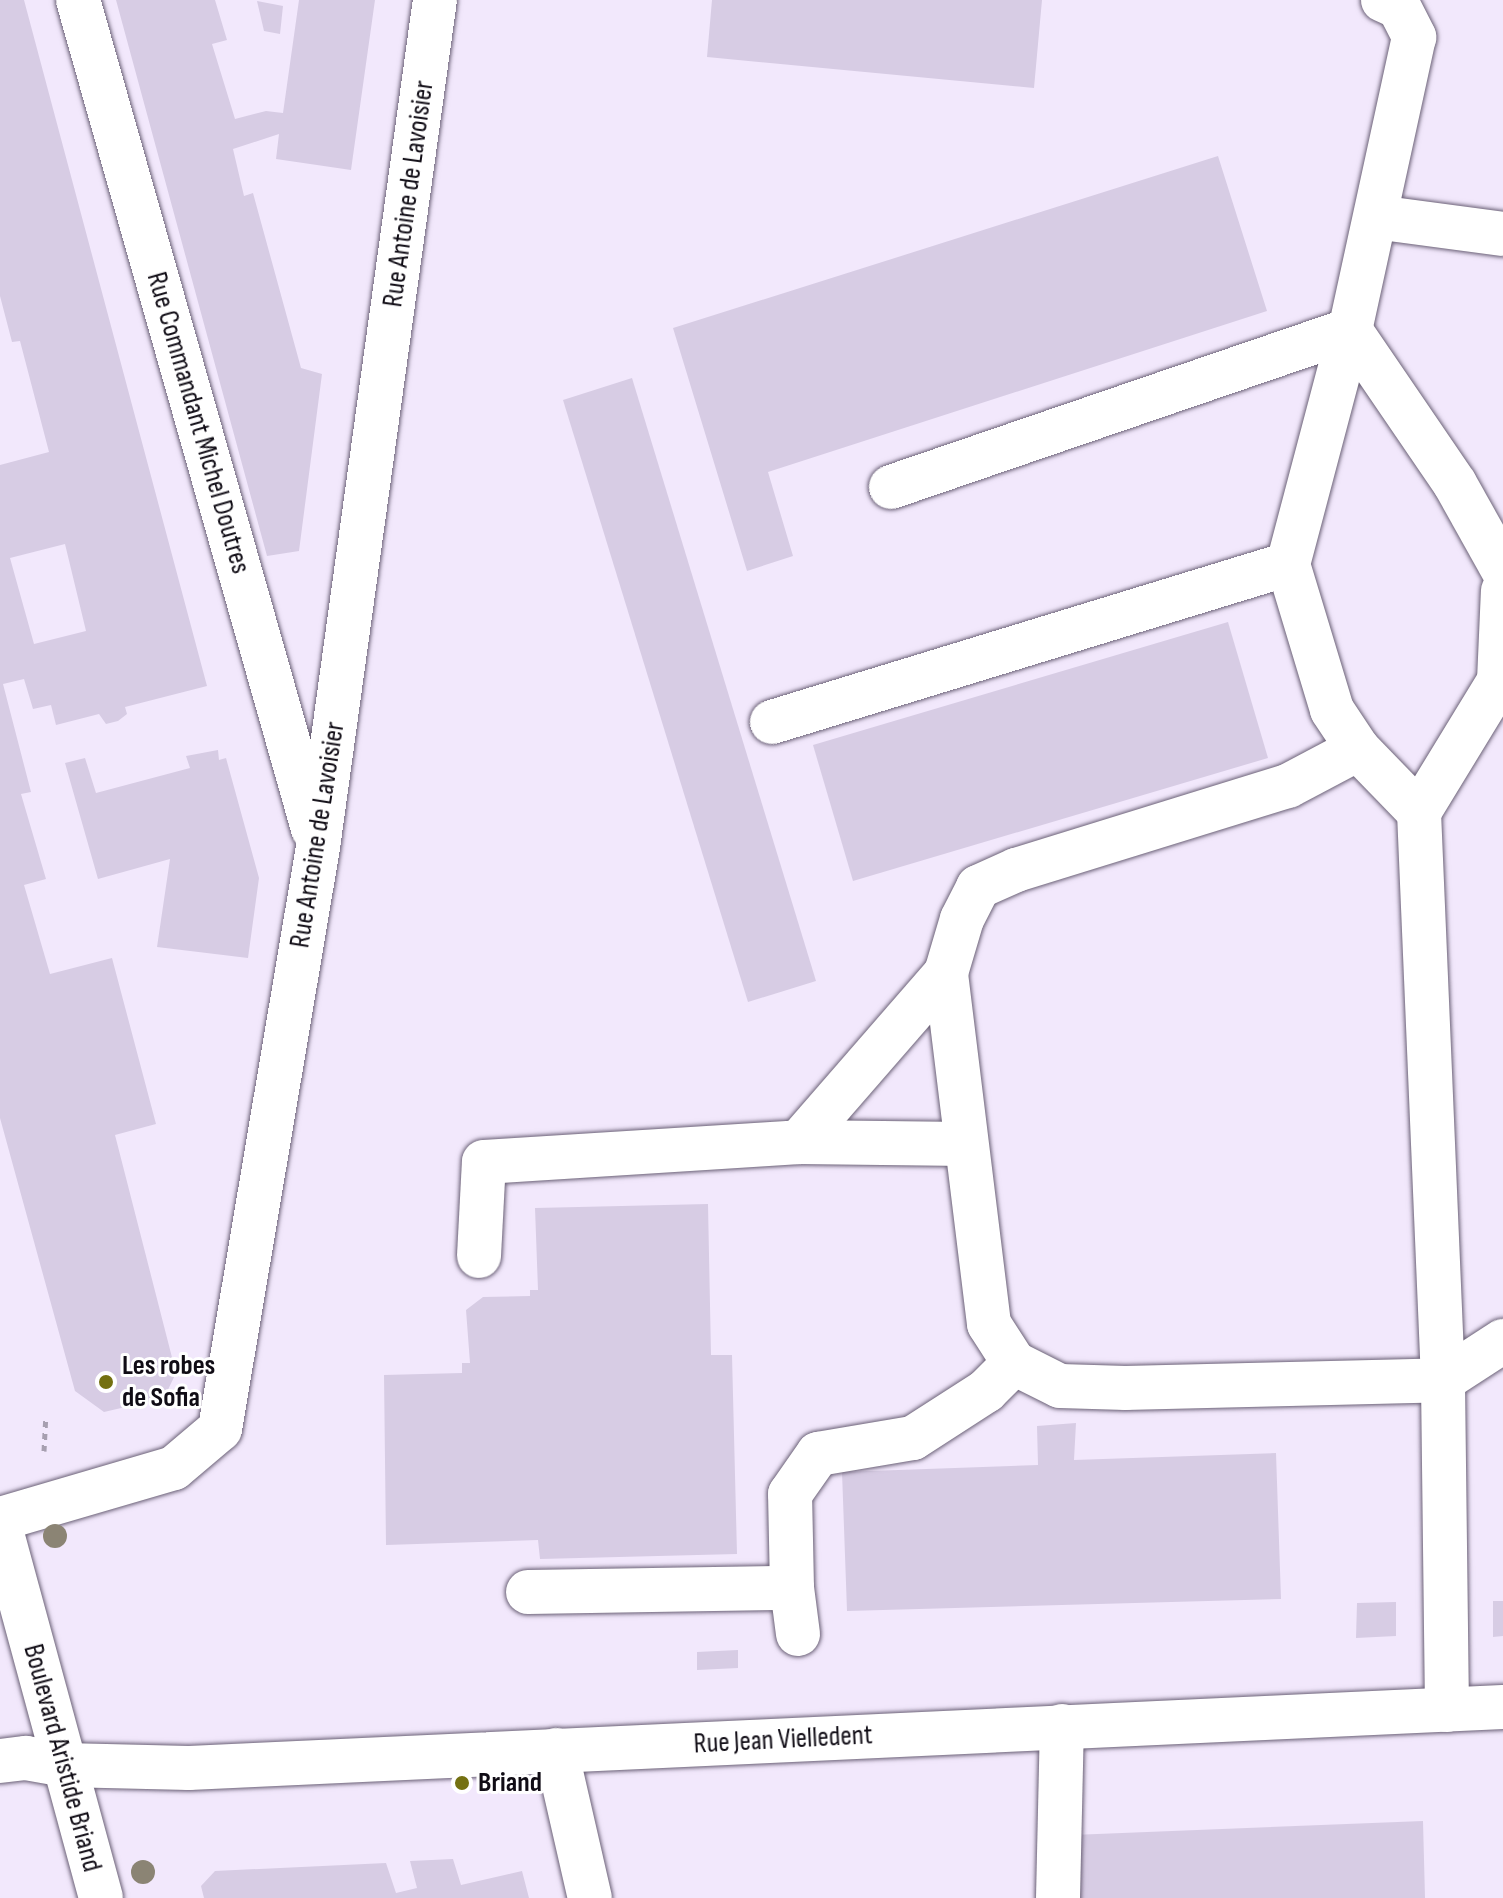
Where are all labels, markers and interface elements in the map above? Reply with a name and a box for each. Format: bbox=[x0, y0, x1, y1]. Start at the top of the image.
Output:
street label: Rue Antoine de Lavoisier bbox=[376, 79, 442, 309]
street label: Rue Commandant Michel Doutres bbox=[139, 268, 257, 578]
street label: Rue Antoine de Lavoisier bbox=[284, 720, 352, 950]
place label: Les robes de Sofia bbox=[122, 1349, 215, 1415]
marker: Les robes de Sofia bbox=[97, 1373, 115, 1391]
street label: Boulevard Aristide Briand bbox=[15, 1641, 109, 1875]
street label: Rue Jean Vielledent bbox=[693, 1719, 873, 1761]
place label: Briand bbox=[478, 1766, 542, 1800]
marker: Briand bbox=[453, 1774, 471, 1792]

